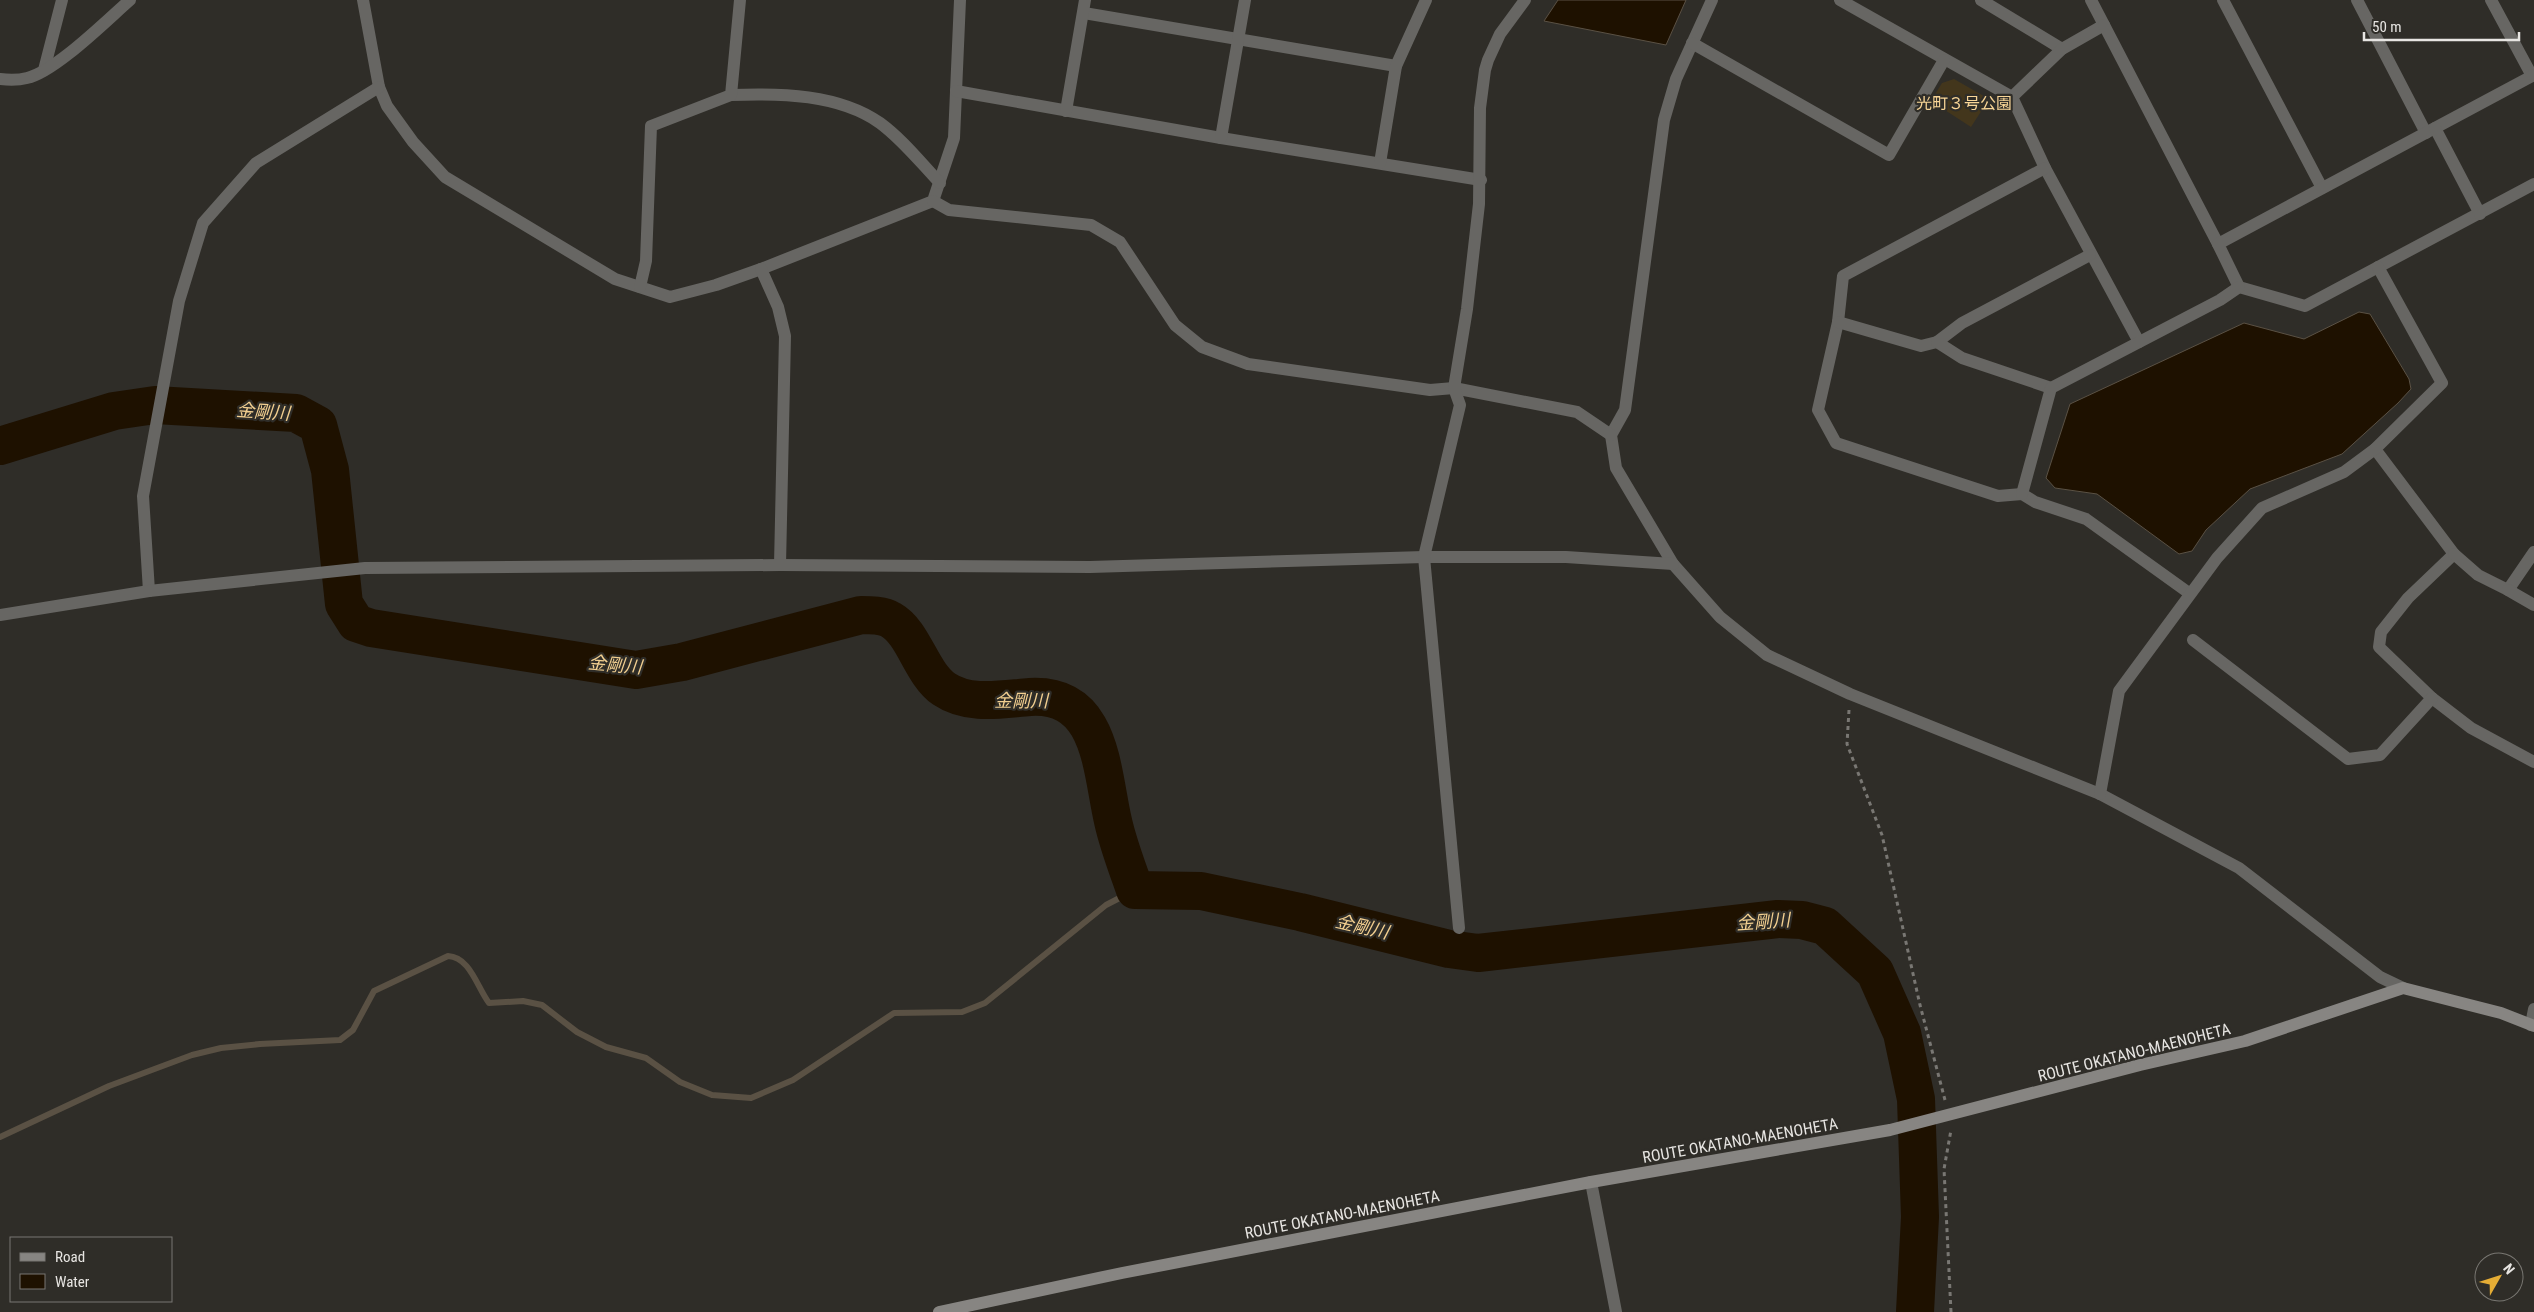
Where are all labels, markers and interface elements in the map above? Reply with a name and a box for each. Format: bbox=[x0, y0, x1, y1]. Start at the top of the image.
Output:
scale bar bbox=[2364, 10, 2519, 42]
text: 50 m bbox=[2372, 18, 2402, 36]
park label: 光町３号公園 bbox=[1916, 94, 2012, 113]
water label: 金剛川 bbox=[235, 399, 293, 424]
water label: 金剛川 bbox=[587, 652, 645, 677]
water label: 金剛川 bbox=[994, 690, 1050, 711]
water label: 金剛川 bbox=[1735, 909, 1793, 934]
water label: 金剛川 bbox=[1333, 910, 1393, 943]
street label: ROUTE OKATANO-MAENOHETA bbox=[2036, 1019, 2232, 1086]
street label: ROUTE OKATANO-MAENOHETA bbox=[1641, 1114, 1839, 1167]
street label: ROUTE OKATANO-MAENOHETA bbox=[1243, 1186, 1441, 1243]
legend bbox=[10, 1237, 172, 1302]
text: Road bbox=[55, 1248, 85, 1266]
north arrow bbox=[2474, 1252, 2524, 1302]
text: N bbox=[2500, 1260, 2518, 1277]
text: Water bbox=[55, 1273, 90, 1291]

